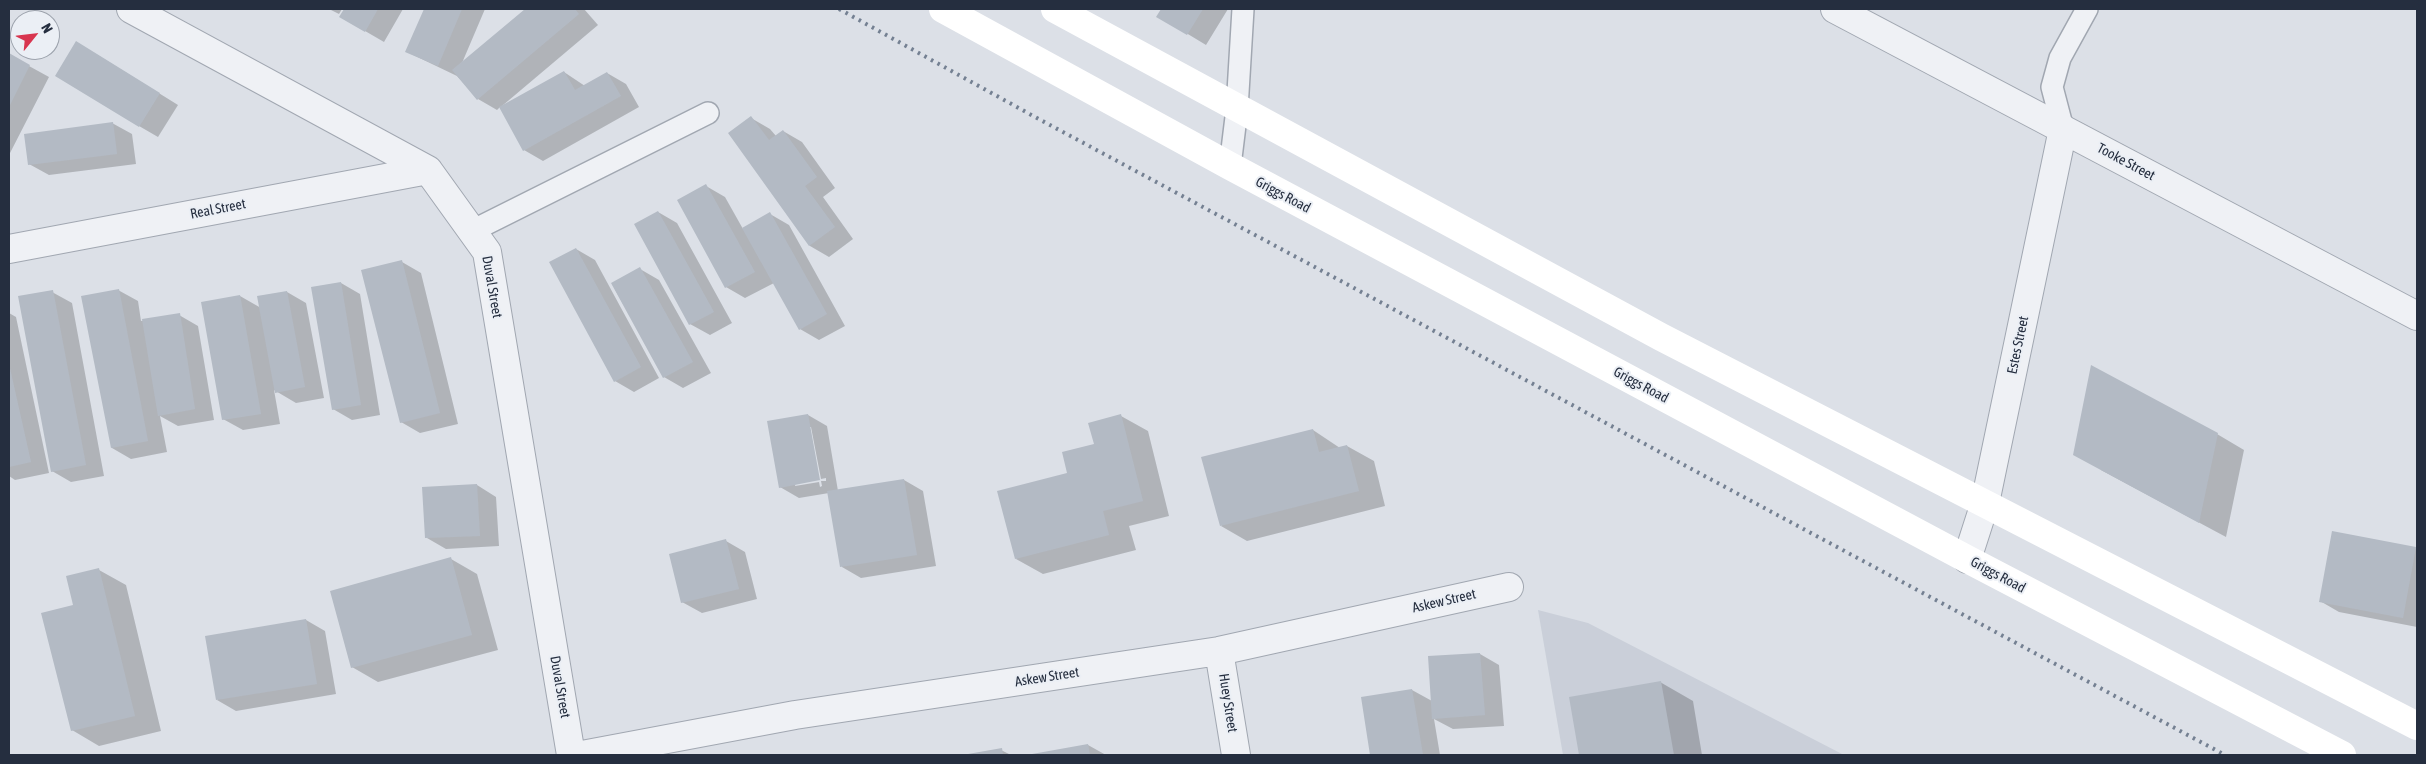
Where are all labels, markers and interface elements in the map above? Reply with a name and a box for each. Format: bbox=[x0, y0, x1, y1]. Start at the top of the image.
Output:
north arrow bbox=[10, 10, 60, 60]
text: N bbox=[38, 21, 56, 36]
street label: Tooke Street bbox=[2094, 140, 2158, 184]
street label: Griggs Road bbox=[1253, 173, 1313, 217]
street label: Real Street bbox=[189, 195, 247, 223]
street label: Duval Street bbox=[478, 254, 506, 320]
street label: Estes Street bbox=[2004, 315, 2032, 375]
street label: Griggs Road bbox=[1611, 363, 1671, 407]
street label: Griggs Road bbox=[1968, 553, 2028, 597]
street label: Askew Street bbox=[1410, 586, 1478, 616]
street label: Duval Street bbox=[546, 654, 574, 720]
street label: Askew Street bbox=[1014, 664, 1080, 690]
street label: Huey Street bbox=[1215, 672, 1241, 734]

